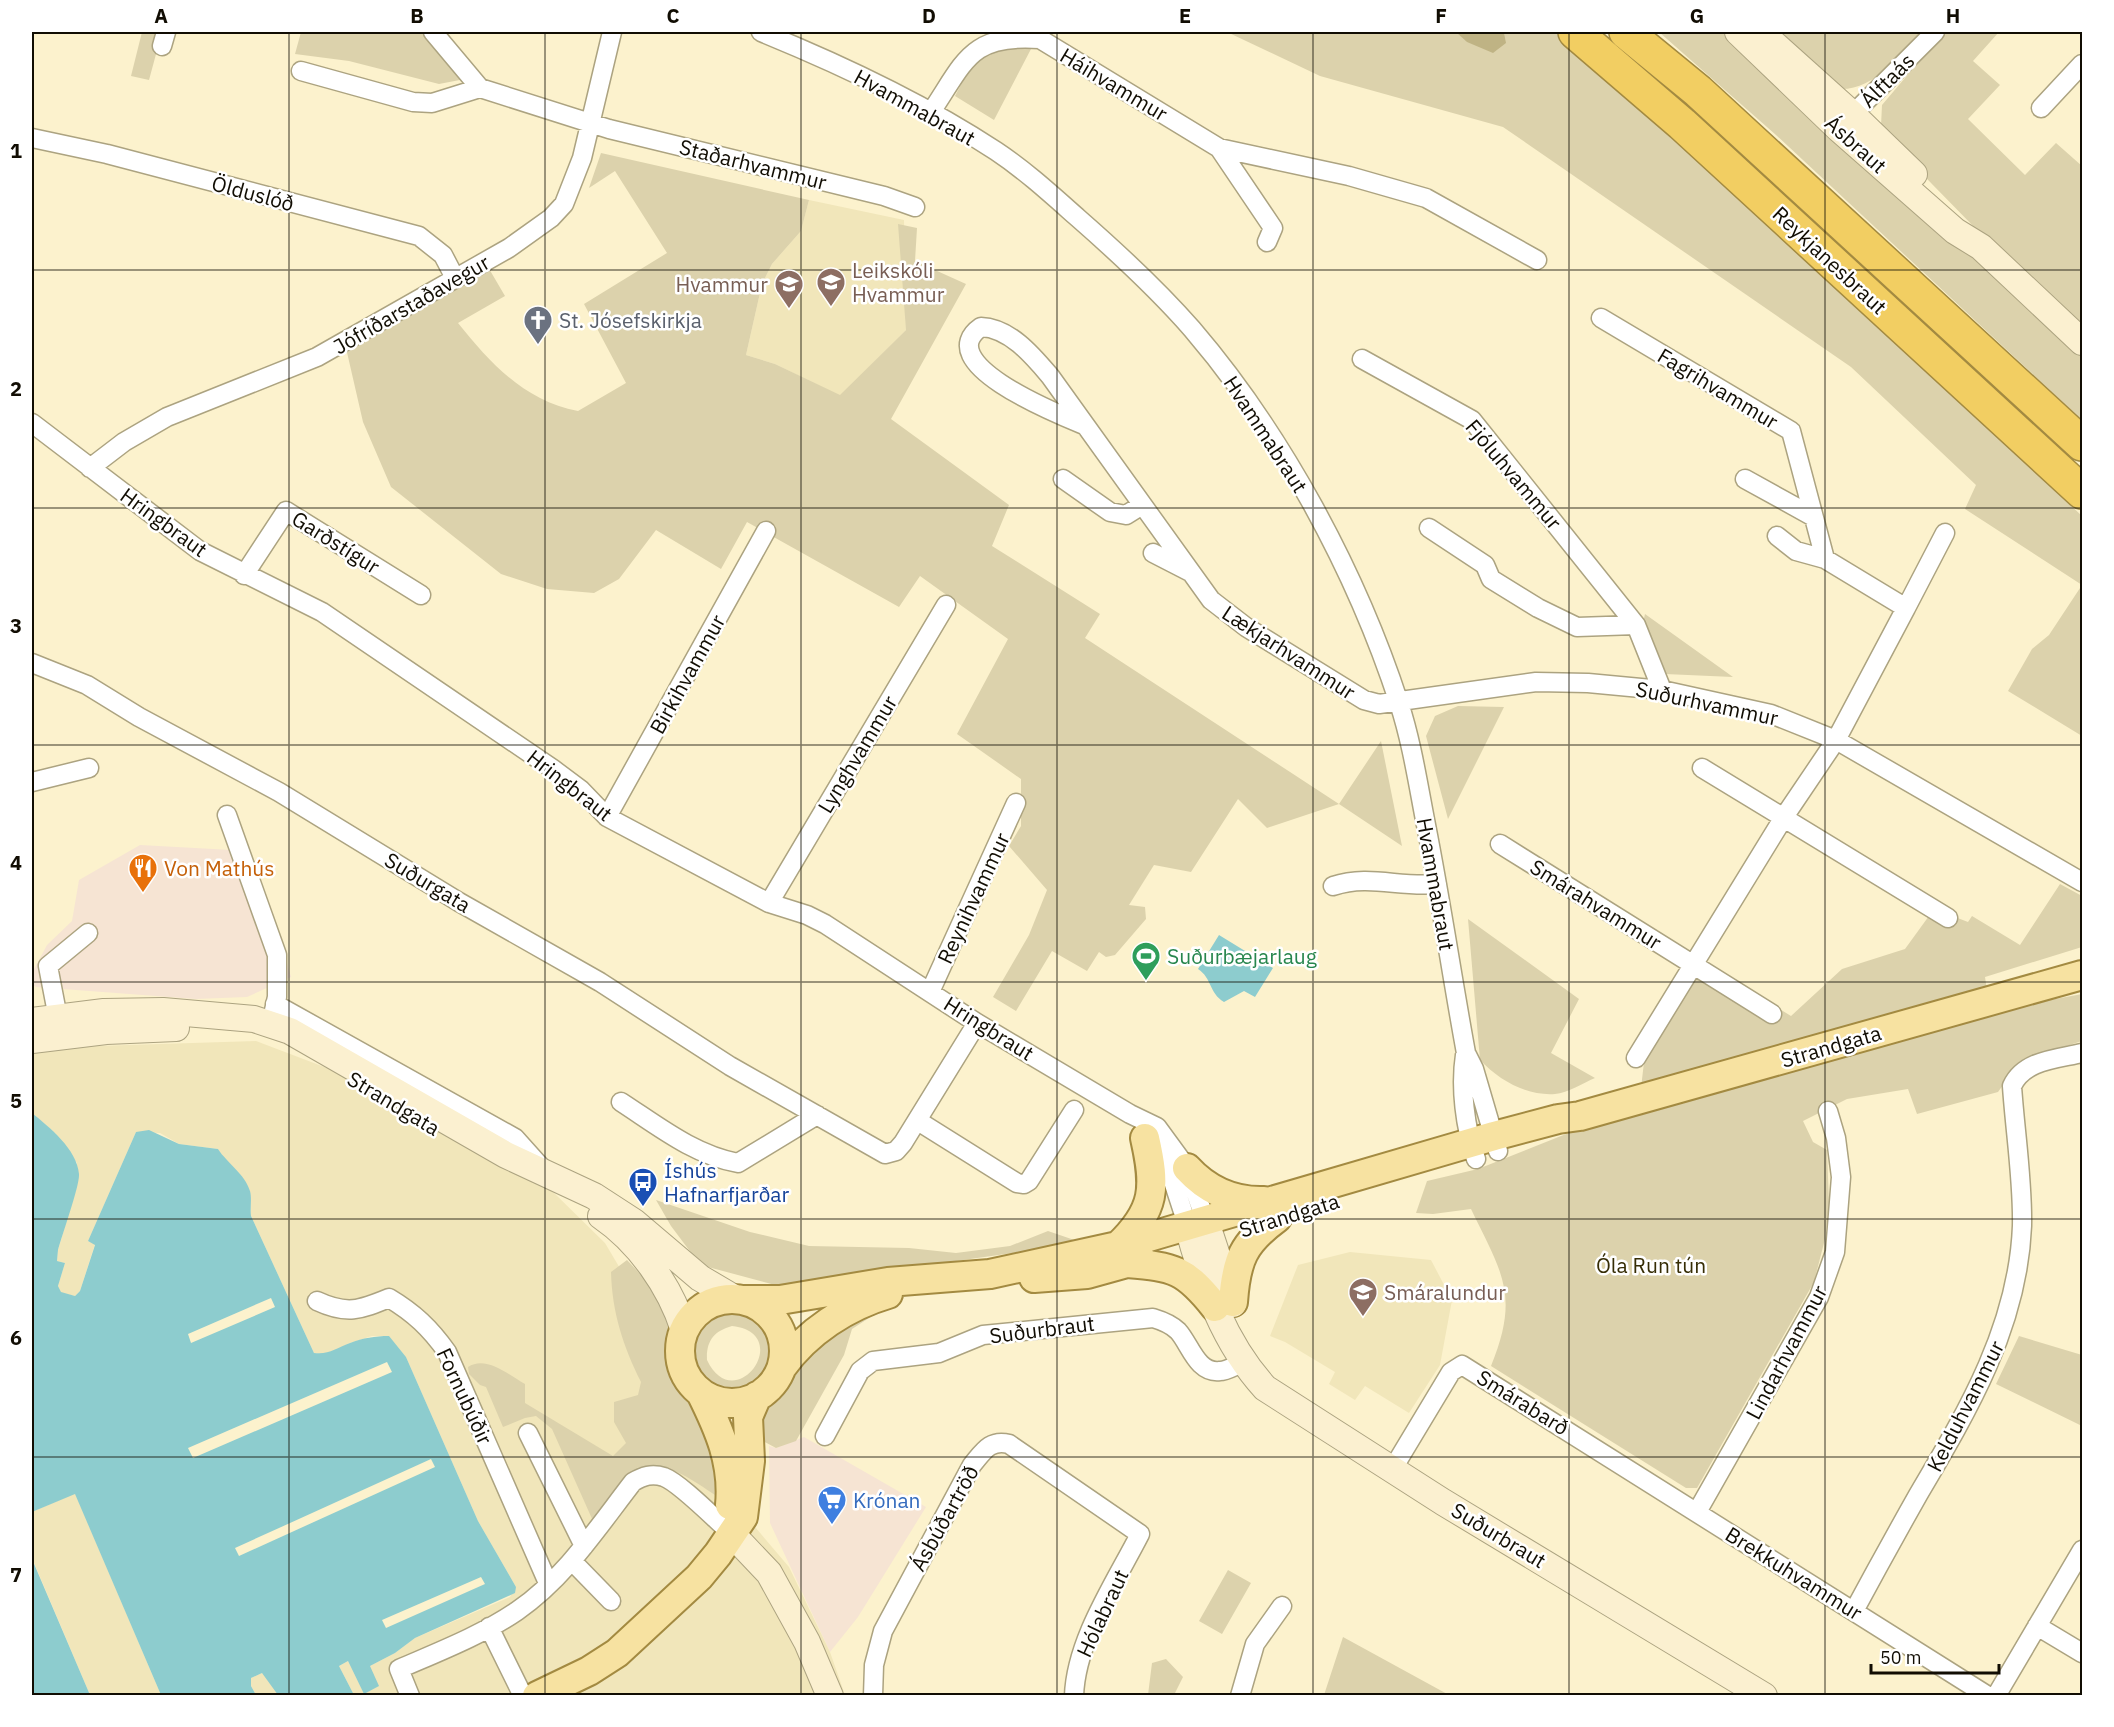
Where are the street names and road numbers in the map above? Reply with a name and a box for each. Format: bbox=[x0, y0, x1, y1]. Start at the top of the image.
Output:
street label: Háihvammur bbox=[1055, 41, 1173, 127]
street label: Álftaás bbox=[1854, 47, 1920, 113]
street label: Hvammabraut bbox=[849, 62, 981, 152]
street label: Ásbraut bbox=[1819, 109, 1893, 179]
street label: Staðarhvammur bbox=[676, 132, 830, 196]
street label: Ölduslóð bbox=[209, 169, 297, 217]
street label: Reykjanesbraut bbox=[1767, 200, 1893, 320]
street label: Jófríðarstaðavegur bbox=[328, 248, 495, 360]
street label: Fagrihvammur bbox=[1653, 341, 1784, 435]
street label: Hvammabraut bbox=[1218, 370, 1314, 498]
street label: Fjóluhvammur bbox=[1460, 413, 1568, 535]
street label: Hringbraut bbox=[115, 481, 213, 563]
street label: Garðstígur bbox=[287, 504, 385, 580]
street label: Lækjarhvammur bbox=[1217, 599, 1361, 706]
street label: Birkihvammur bbox=[643, 609, 731, 739]
street label: Suðurhvammur bbox=[1633, 674, 1781, 732]
street label: Lynghvammur bbox=[811, 690, 903, 818]
street label: Hringbraut bbox=[522, 743, 618, 827]
street label: Hvammabraut bbox=[1411, 815, 1461, 953]
street label: Reynihvammur bbox=[930, 828, 1016, 968]
street label: Suðurgata bbox=[380, 845, 476, 919]
street label: Smárahvammur bbox=[1525, 852, 1667, 956]
street label: Hringbraut bbox=[939, 989, 1039, 1067]
street label: Strandgata bbox=[1777, 1018, 1885, 1074]
street label: Strandgata bbox=[342, 1064, 446, 1142]
street label: Strandgata bbox=[1235, 1187, 1343, 1243]
street label: Lindarhvammur bbox=[1739, 1280, 1833, 1424]
street label: Suðurbraut bbox=[988, 1309, 1096, 1349]
street label: Kelduhvammur bbox=[1920, 1335, 2010, 1476]
street label: Fornubúðir bbox=[430, 1343, 500, 1449]
street label: Smárabarð bbox=[1472, 1363, 1574, 1441]
street label: Ásbúðartröð bbox=[903, 1460, 985, 1576]
street label: Suðurbraut bbox=[1446, 1496, 1552, 1574]
street label: Brekkuhvammur bbox=[1720, 1520, 1868, 1626]
street label: Hólabraut bbox=[1069, 1565, 1135, 1661]

